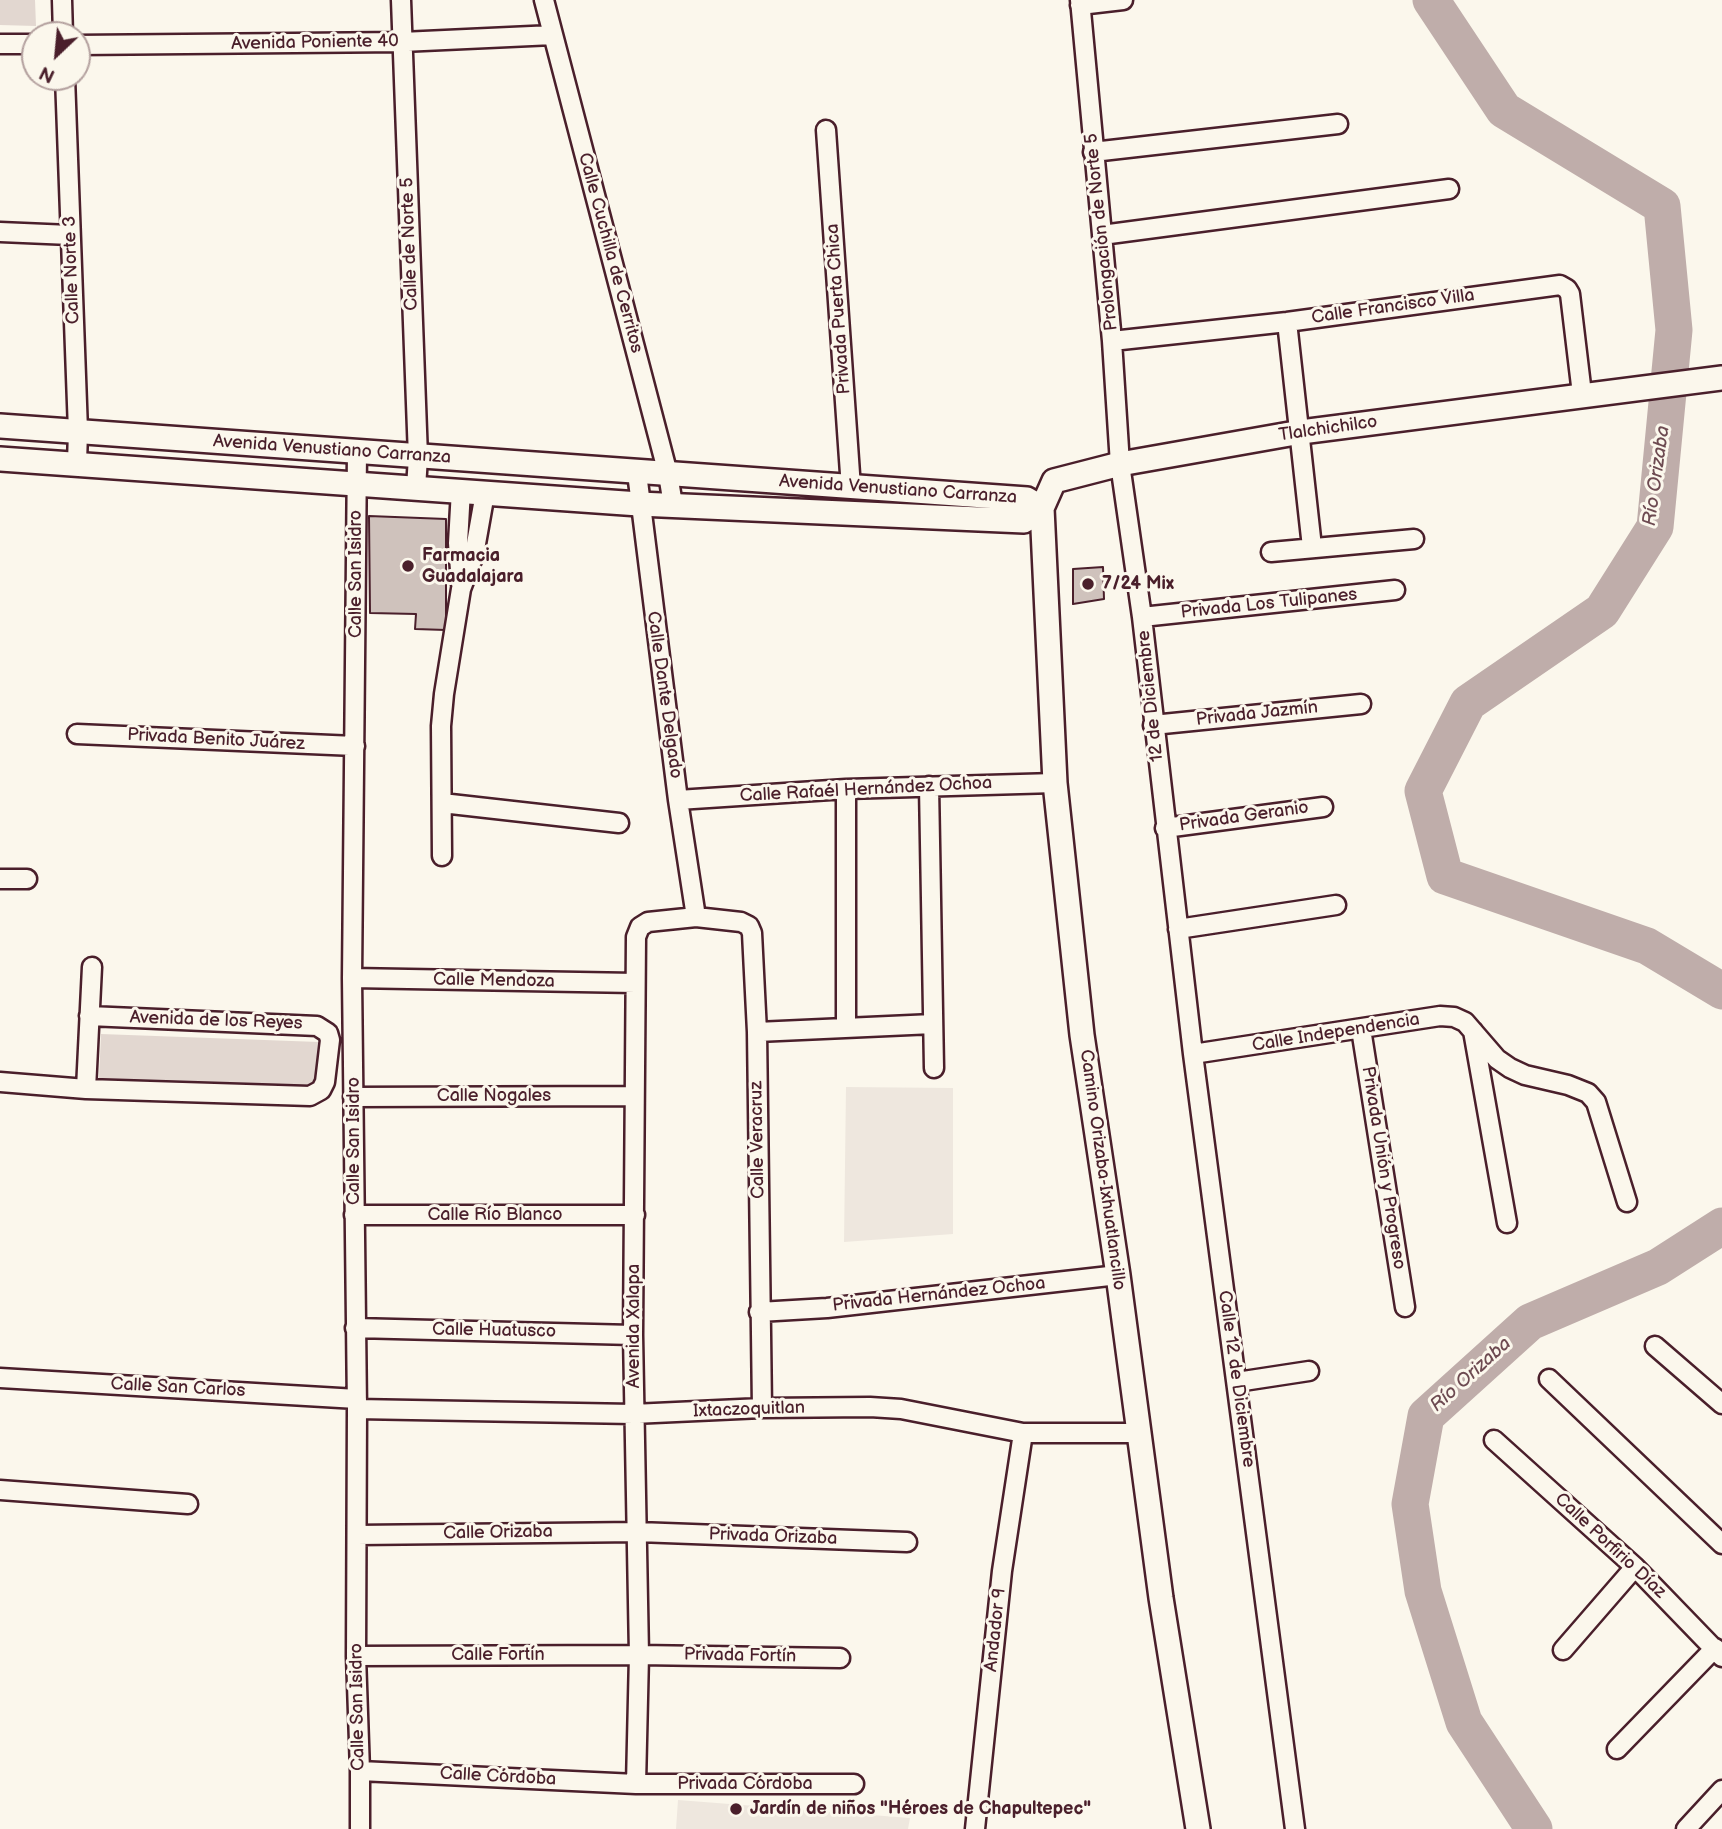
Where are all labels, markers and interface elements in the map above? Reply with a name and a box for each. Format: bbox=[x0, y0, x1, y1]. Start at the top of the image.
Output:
north arrow bbox=[21, 21, 91, 91]
street label: Avenida Poniente 40 bbox=[231, 31, 399, 55]
text: N bbox=[36, 60, 59, 87]
street label: Prolongación de Norte 5 bbox=[1081, 132, 1123, 332]
street label: Calle Cuchilla de Cerritos bbox=[573, 150, 647, 356]
street label: Calle de Norte 5 bbox=[397, 177, 423, 311]
street label: Calle Norte 3 bbox=[59, 215, 85, 325]
street label: Privada Puerta Chica bbox=[822, 223, 856, 395]
street label: Calle Francisco Villa bbox=[1310, 285, 1476, 329]
street label: Tlalchichilco bbox=[1277, 411, 1379, 447]
water label: Río Orizaba bbox=[1639, 424, 1675, 528]
street label: Avenida Venustiano Carranza bbox=[212, 431, 452, 469]
street label: Avenida Venustiano Carranza bbox=[778, 471, 1018, 509]
street label: Calle San Isidro bbox=[345, 510, 367, 638]
place label: Farmacia Guadalajara bbox=[422, 545, 524, 588]
marker: Farmacia Guadalajara bbox=[400, 558, 416, 574]
place label: 7/24 Mix bbox=[1102, 573, 1174, 595]
marker: 7/24 Mix bbox=[1080, 576, 1096, 592]
street label: Privada Los Tulipanes bbox=[1180, 584, 1358, 624]
street label: Calle Dante Delgado bbox=[642, 610, 686, 780]
street label: 12 de Diciembre bbox=[1133, 629, 1169, 763]
street label: Privada Jazmín bbox=[1195, 697, 1319, 731]
street label: Privada Benito Juárez bbox=[127, 725, 305, 755]
street label: Calle Rafaél Hernández Ochoa bbox=[739, 773, 993, 807]
street label: Privada Geranio bbox=[1178, 797, 1310, 837]
street label: Calle Mendoza bbox=[433, 969, 555, 993]
street label: Avenida de los Reyes bbox=[129, 1007, 303, 1035]
street label: Calle Independencia bbox=[1251, 1009, 1421, 1057]
street label: Camino Orizaba-Ixhuatlancillo bbox=[1074, 1048, 1130, 1292]
street label: Privada Unión y Progreso bbox=[1356, 1065, 1410, 1271]
street label: Calle San Isidro bbox=[343, 1077, 365, 1205]
street label: Calle Veracruz bbox=[746, 1081, 770, 1199]
street label: Calle Nogales bbox=[437, 1085, 551, 1107]
street label: Calle Río Blanco bbox=[428, 1204, 562, 1226]
street label: Avenida Xalapa bbox=[623, 1264, 645, 1388]
street label: Privada Hernández Ochoa bbox=[831, 1273, 1047, 1317]
street label: Calle 12 de Diciembre bbox=[1213, 1289, 1259, 1469]
street label: Calle Huatusco bbox=[432, 1319, 556, 1343]
water label: Río Orizaba bbox=[1426, 1333, 1516, 1417]
street label: Calle San Carlos bbox=[110, 1374, 246, 1402]
street label: Ixtaczoquitlan bbox=[693, 1397, 805, 1423]
street label: Calle Porfirio Díaz bbox=[1550, 1489, 1670, 1603]
street label: Calle Orizaba bbox=[443, 1521, 553, 1545]
street label: Privada Orizaba bbox=[708, 1524, 838, 1550]
street label: Andador 9 bbox=[981, 1587, 1011, 1673]
street label: Calle San Isidro bbox=[346, 1643, 370, 1771]
street label: Calle Fortín bbox=[451, 1644, 545, 1666]
street label: Privada Fortín bbox=[684, 1644, 796, 1668]
street label: Calle Córdoba bbox=[439, 1763, 557, 1791]
street label: Privada Córdoba bbox=[677, 1773, 813, 1795]
place label: Jardín de niños "Héroes de Chapultepec" bbox=[750, 1798, 1091, 1820]
marker: Jardín de niños "Héroes de Chapultepec" bbox=[728, 1801, 744, 1817]

